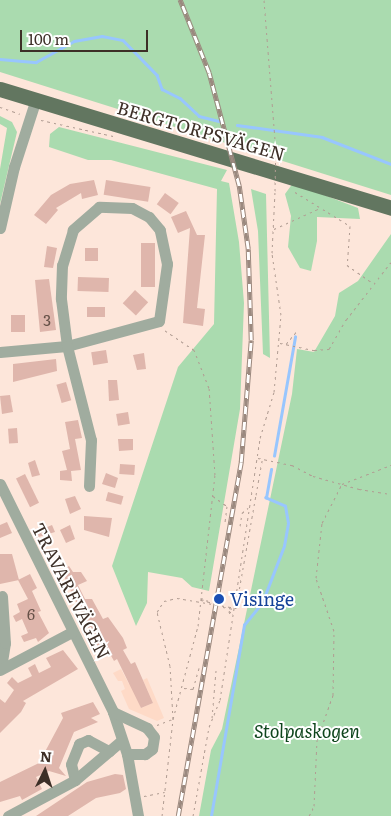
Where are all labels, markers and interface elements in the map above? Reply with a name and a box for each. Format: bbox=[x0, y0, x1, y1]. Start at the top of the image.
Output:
scale bar bbox=[22, 20, 150, 52]
text: 100 m bbox=[28, 27, 69, 50]
street label: BERGTORPSVÄGEN bbox=[115, 97, 287, 165]
house number: 3 bbox=[43, 311, 51, 329]
street label: TRAVAREVÄGEN bbox=[27, 519, 115, 663]
place label: Visinge bbox=[230, 588, 294, 610]
marker: Visinge bbox=[212, 592, 226, 606]
house number: 6 bbox=[27, 605, 35, 623]
park label: Stolpaskogen bbox=[254, 720, 360, 742]
north arrow bbox=[20, 746, 70, 796]
text: N bbox=[39, 746, 53, 766]

